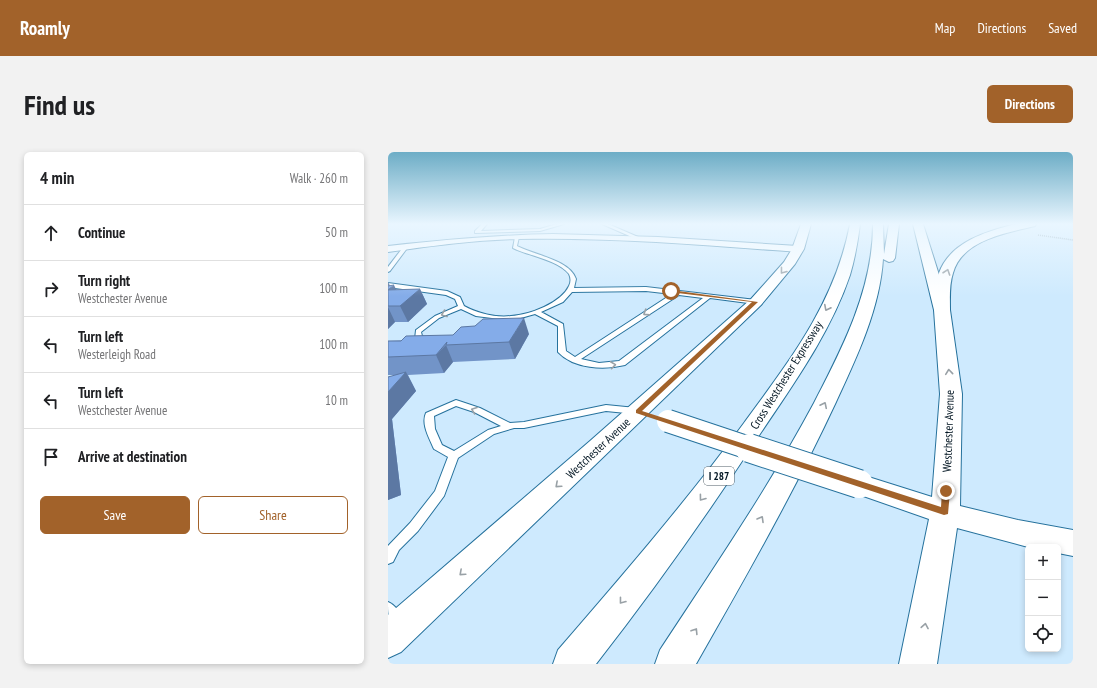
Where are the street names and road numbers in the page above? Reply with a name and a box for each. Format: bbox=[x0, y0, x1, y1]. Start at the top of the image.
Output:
street label: Cross Westchester Expressway bbox=[747, 318, 826, 432]
street label: Westchester Avenue bbox=[939, 390, 957, 472]
street label: Westchester Avenue bbox=[563, 414, 633, 482]
road number: I 287 bbox=[704, 467, 734, 485]

